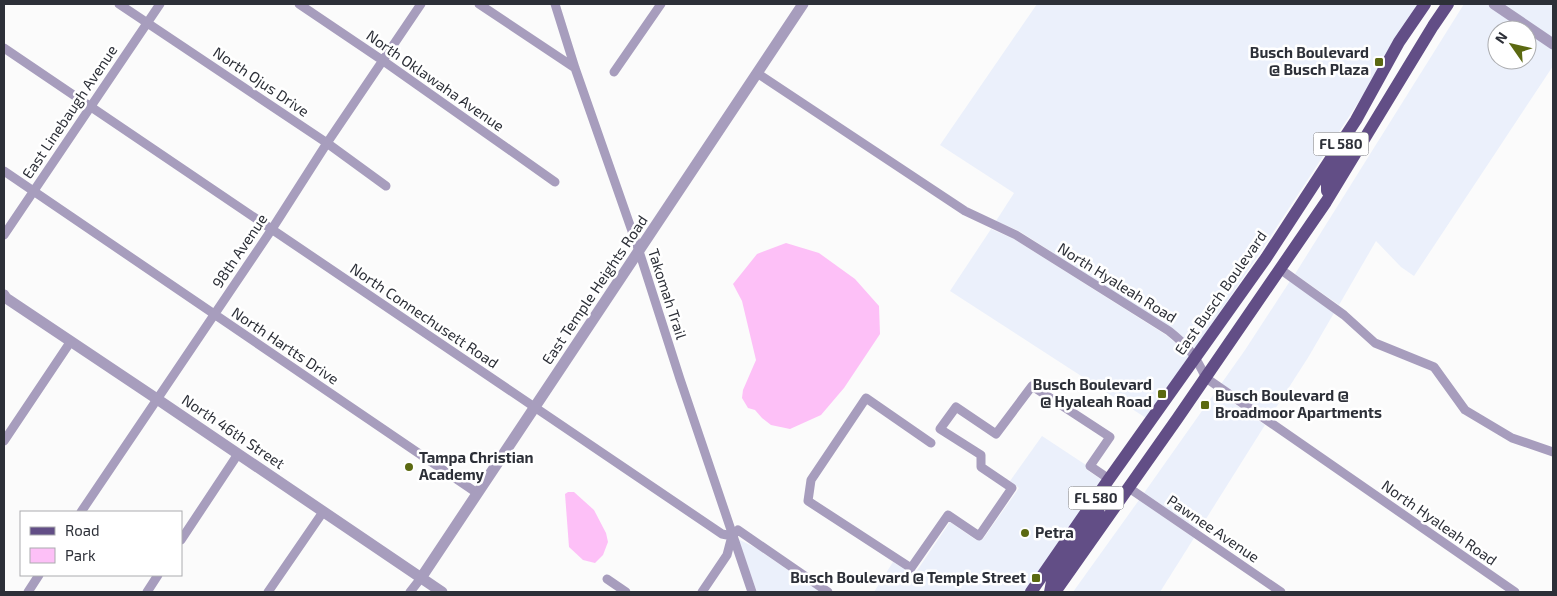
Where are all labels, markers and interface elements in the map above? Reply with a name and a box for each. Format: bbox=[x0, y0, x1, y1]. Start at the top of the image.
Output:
north arrow bbox=[1487, 20, 1537, 70]
street label: North Oklawaha Avenue bbox=[363, 26, 508, 135]
text: N bbox=[1491, 29, 1511, 46]
street label: East Linebaugh Avenue bbox=[18, 41, 121, 182]
street label: North Ojus Drive bbox=[210, 42, 313, 121]
place label: Busch Boulevard @ Busch Plaza bbox=[1250, 43, 1369, 78]
marker: Busch Boulevard @ Busch Plaza bbox=[1373, 56, 1385, 68]
road number: FL 580 bbox=[1314, 132, 1368, 156]
street label: 98th Avenue bbox=[208, 210, 271, 291]
street label: East Temple Heights Road bbox=[538, 212, 651, 367]
street label: East Busch Boulevard bbox=[1170, 227, 1270, 358]
street label: North Hyaleah Road bbox=[1055, 238, 1180, 326]
street label: Takomah Trail bbox=[645, 246, 691, 342]
street label: North Connechusett Road bbox=[347, 259, 502, 372]
street label: North Hartts Drive bbox=[229, 303, 342, 388]
place label: Busch Boulevard @ Hyaleah Road bbox=[1033, 375, 1152, 411]
place label: Busch Boulevard @ Broadmoor Apartments bbox=[1215, 386, 1382, 421]
marker: Busch Boulevard @ Hyaleah Road bbox=[1156, 388, 1168, 400]
street label: North 46th Street bbox=[179, 390, 289, 472]
marker: Busch Boulevard @ Broadmoor Apartments bbox=[1199, 399, 1211, 411]
place label: Tampa Christian Academy bbox=[419, 448, 533, 484]
marker: Tampa Christian Academy bbox=[403, 461, 415, 473]
street label: North Hyaleah Road bbox=[1379, 476, 1501, 569]
road number: FL 580 bbox=[1068, 486, 1124, 509]
street label: Pawnee Avenue bbox=[1164, 491, 1263, 566]
legend bbox=[20, 511, 182, 576]
text: Road bbox=[65, 521, 100, 539]
place label: Petra bbox=[1035, 523, 1074, 541]
marker: Petra bbox=[1019, 527, 1031, 539]
text: Park bbox=[65, 546, 96, 564]
place label: Busch Boulevard @ Temple Street bbox=[790, 568, 1026, 586]
marker: Busch Boulevard @ Temple Street bbox=[1030, 572, 1042, 584]

